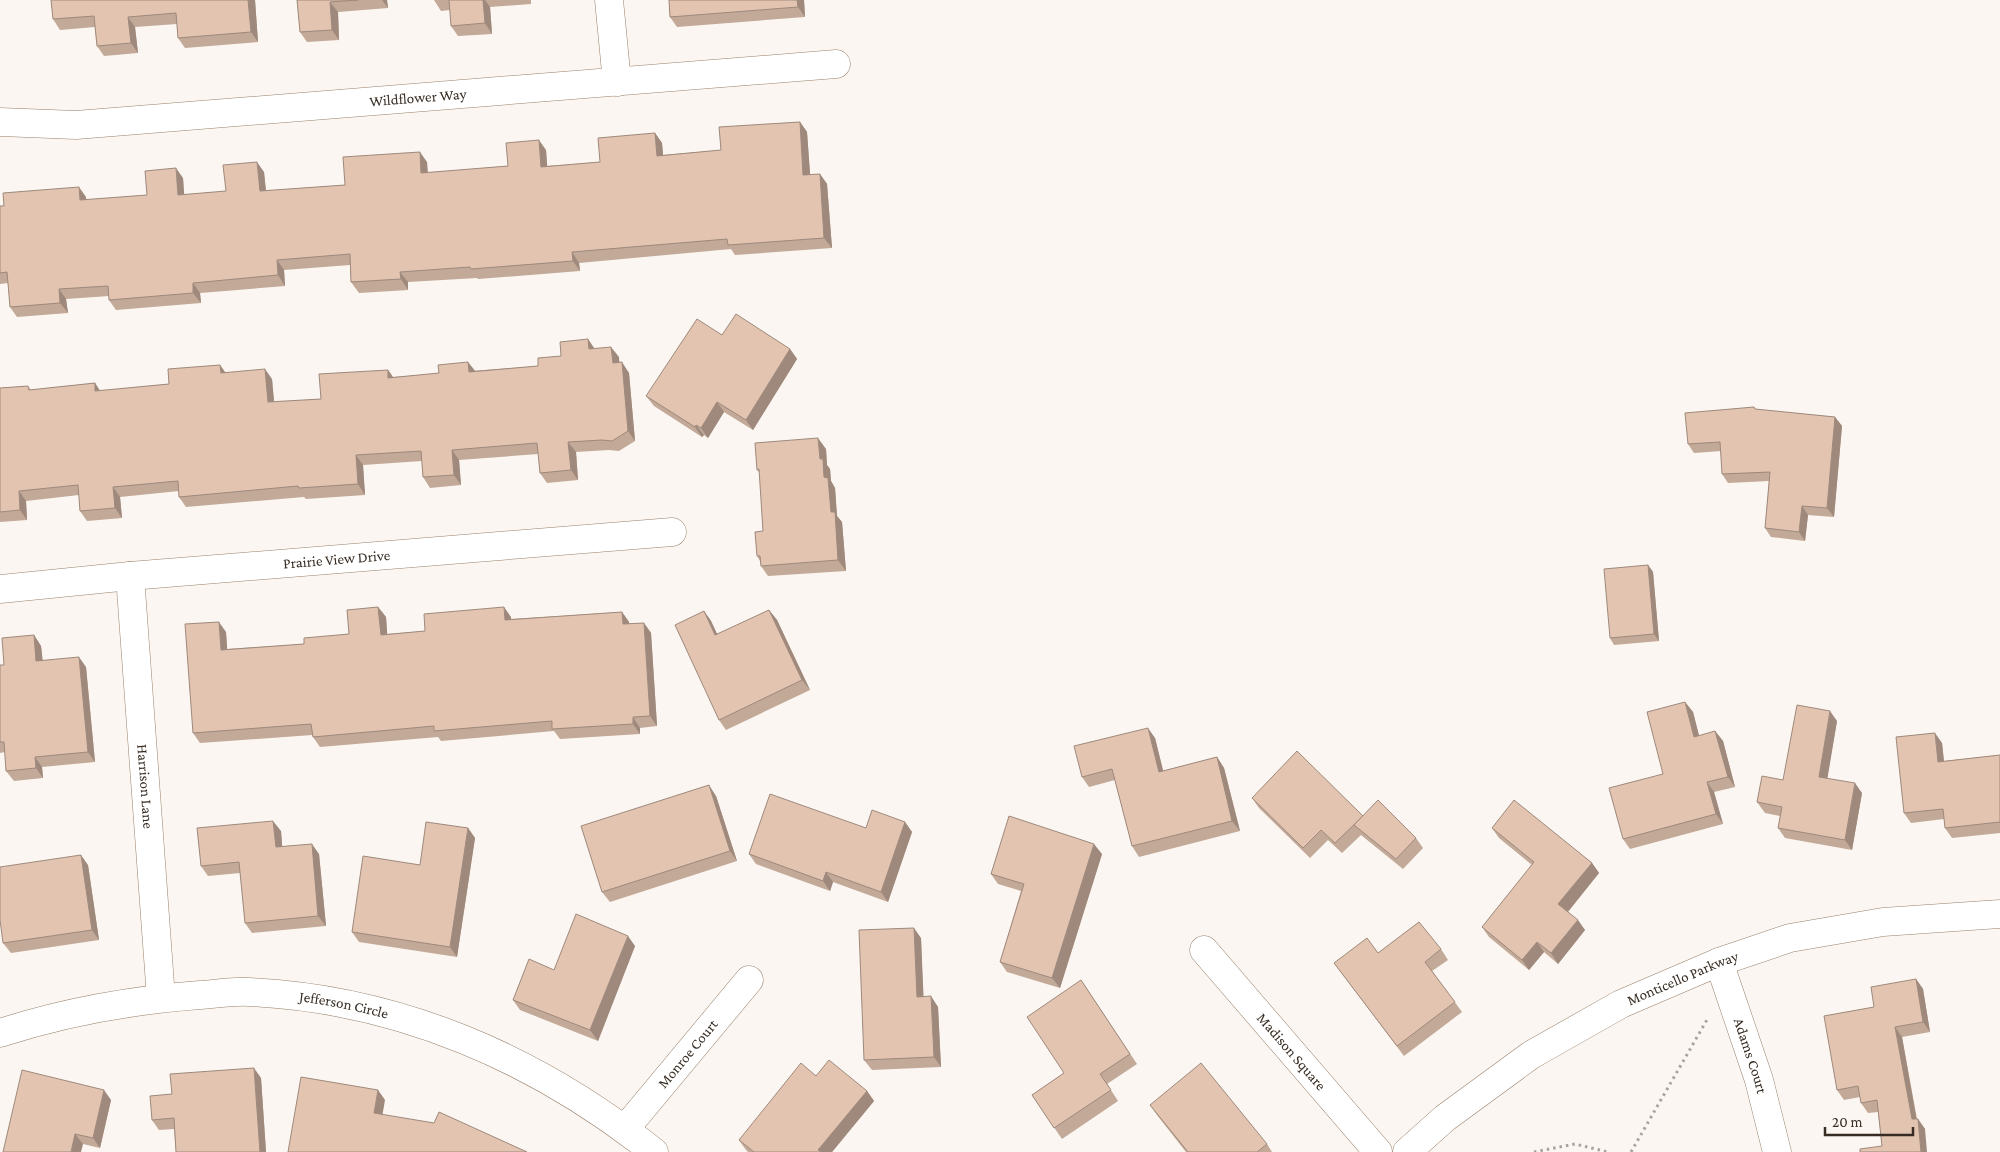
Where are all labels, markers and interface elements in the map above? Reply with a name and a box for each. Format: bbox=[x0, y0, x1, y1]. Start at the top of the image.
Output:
street label: Wildflower Way bbox=[369, 86, 467, 109]
street label: Prairie View Drive bbox=[282, 547, 391, 572]
street label: Harrison Lane bbox=[134, 744, 157, 830]
street label: Monticello Parkway bbox=[1625, 948, 1741, 1008]
street label: Jefferson Circle bbox=[296, 988, 391, 1022]
street label: Madison Square bbox=[1254, 1010, 1329, 1094]
street label: Monroe Court bbox=[655, 1015, 721, 1091]
street label: Adams Court bbox=[1731, 1016, 1770, 1096]
scale bar bbox=[1825, 1104, 1912, 1136]
text: 20 m bbox=[1832, 1114, 1863, 1130]

